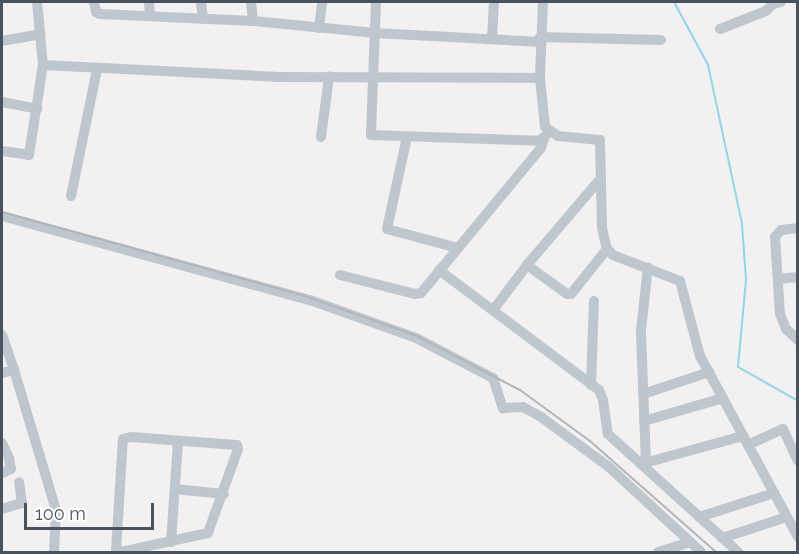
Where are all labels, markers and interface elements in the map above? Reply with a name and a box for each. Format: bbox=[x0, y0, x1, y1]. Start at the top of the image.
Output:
scale bar bbox=[27, 491, 158, 529]
text: 100 m bbox=[35, 503, 86, 524]

